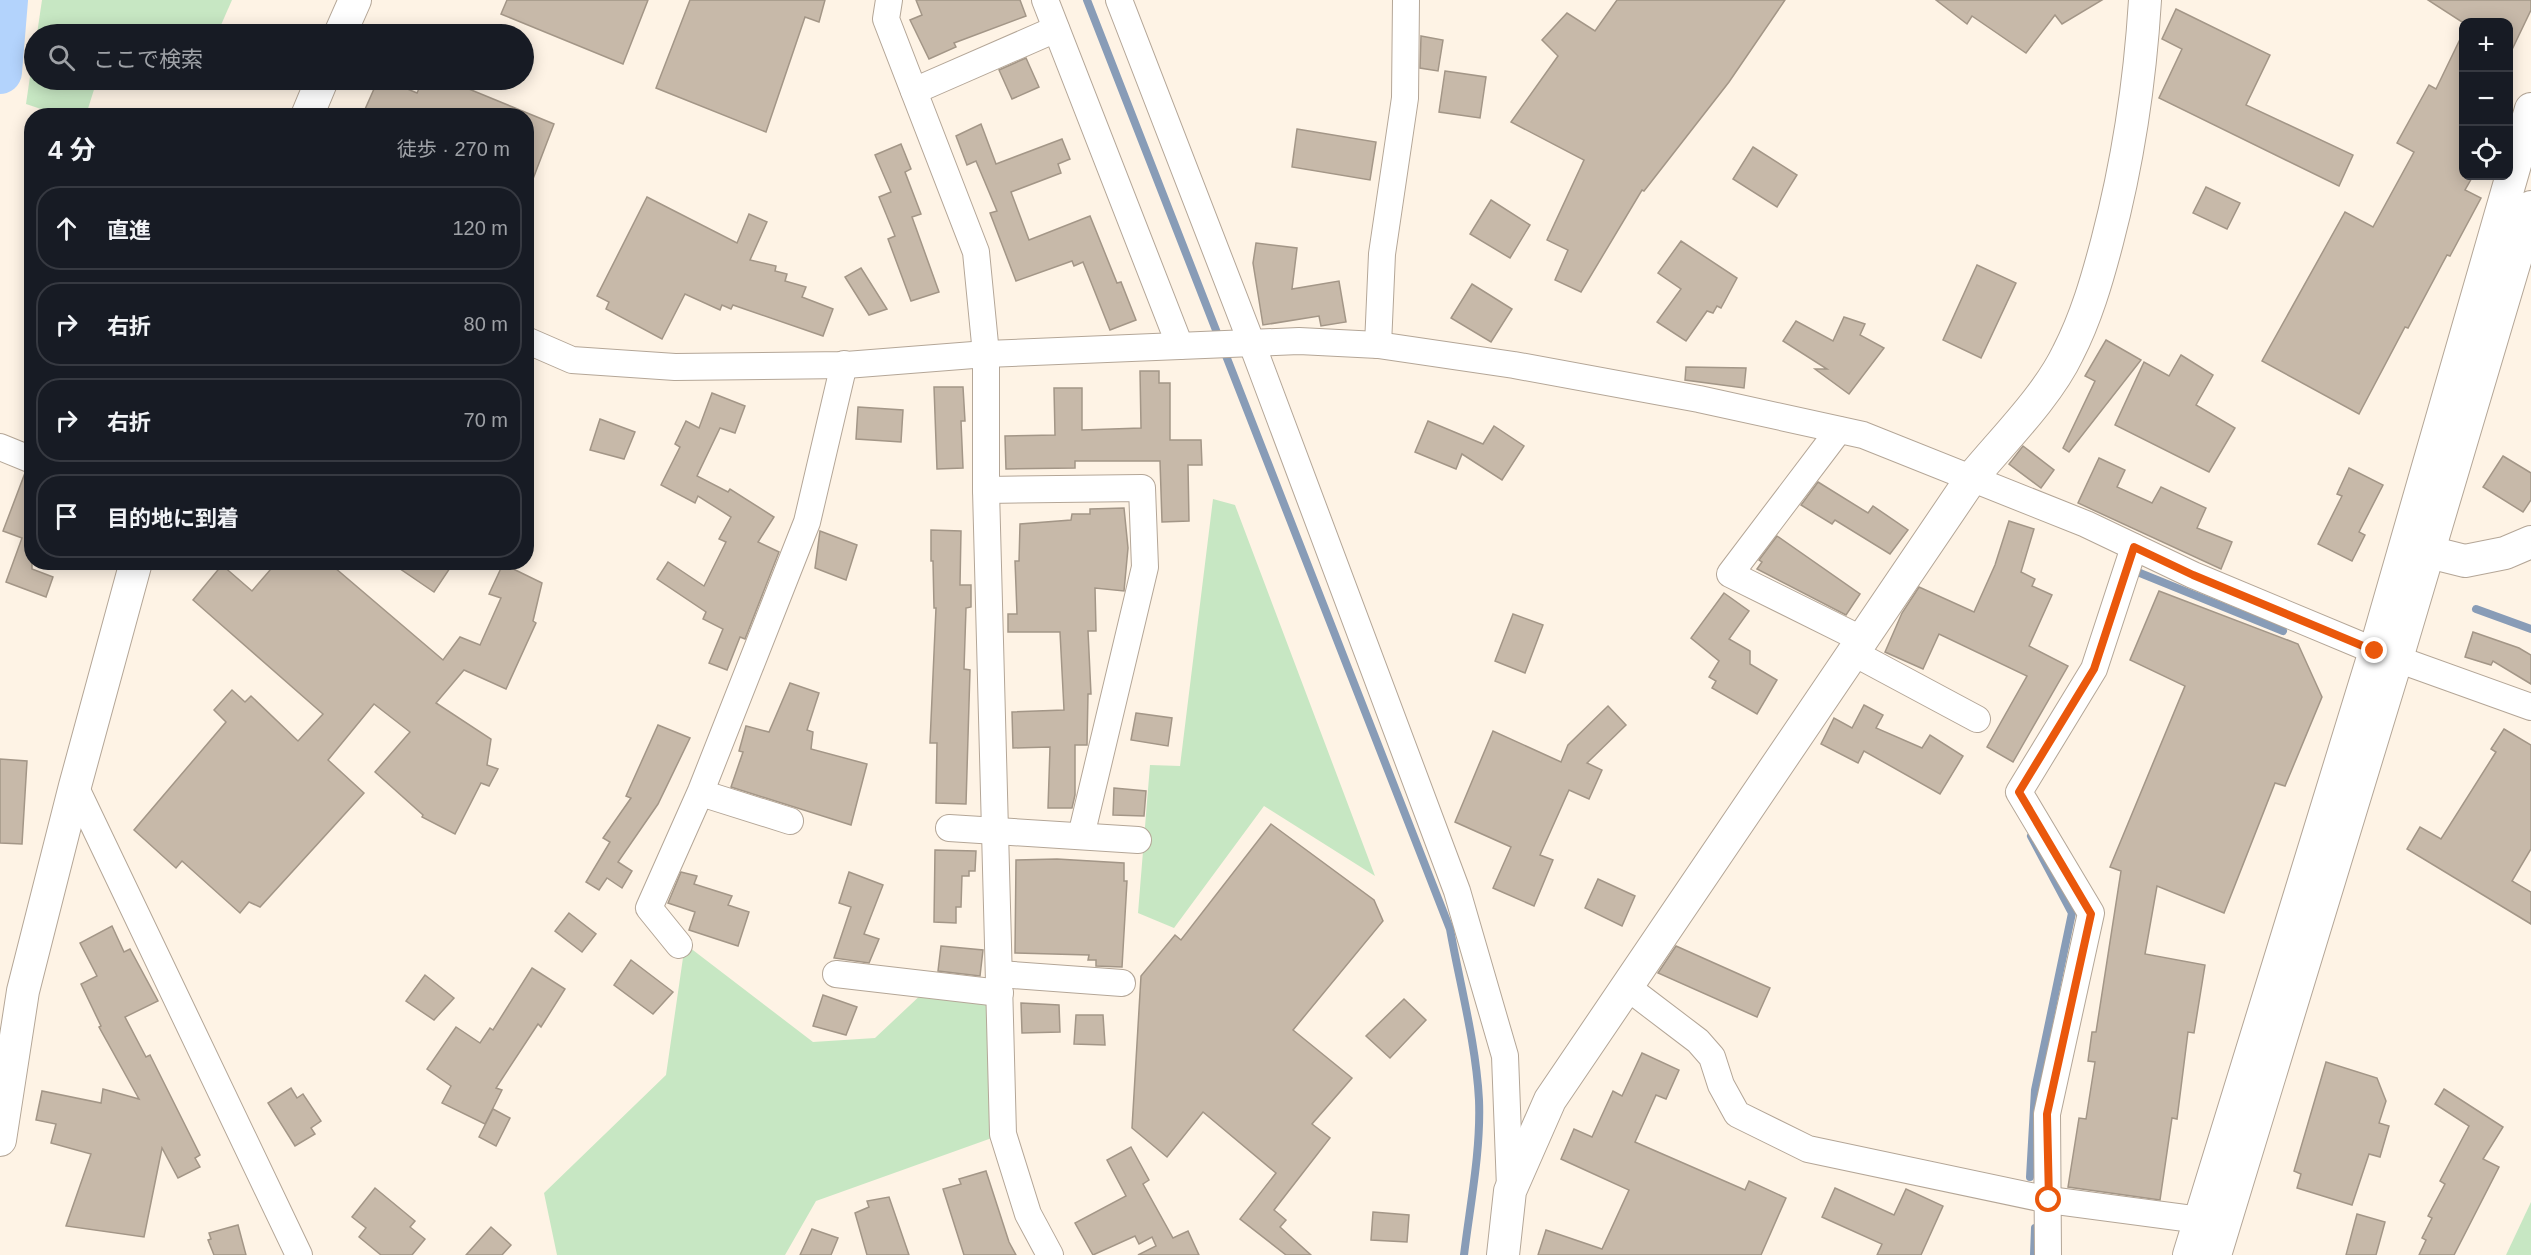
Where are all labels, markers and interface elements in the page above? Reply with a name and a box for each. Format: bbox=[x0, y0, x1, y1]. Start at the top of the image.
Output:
map controls bbox=[2459, 18, 2513, 180]
button: + bbox=[2459, 18, 2513, 72]
search box bbox=[24, 24, 534, 90]
icon: search bbox=[45, 41, 78, 74]
text: ここで検索 bbox=[93, 47, 203, 72]
button: − bbox=[2459, 72, 2513, 126]
button: locate bbox=[2459, 126, 2513, 180]
text: 4 分 bbox=[48, 135, 96, 165]
text: 徒歩 · 270 m bbox=[397, 138, 510, 160]
icon: ahead bbox=[50, 212, 83, 245]
text: 120 m bbox=[452, 217, 508, 239]
text: 直進 bbox=[107, 218, 151, 243]
icon: right bbox=[50, 308, 83, 341]
text: 80 m bbox=[464, 313, 508, 335]
text: 右折 bbox=[107, 314, 151, 339]
icon: right bbox=[50, 404, 83, 437]
text: 70 m bbox=[464, 409, 508, 431]
text: 右折 bbox=[107, 410, 151, 435]
icon: arrive bbox=[50, 500, 83, 533]
text: 目的地に到着 bbox=[107, 506, 239, 531]
route end bbox=[2361, 637, 2387, 663]
route start bbox=[2035, 1186, 2061, 1212]

